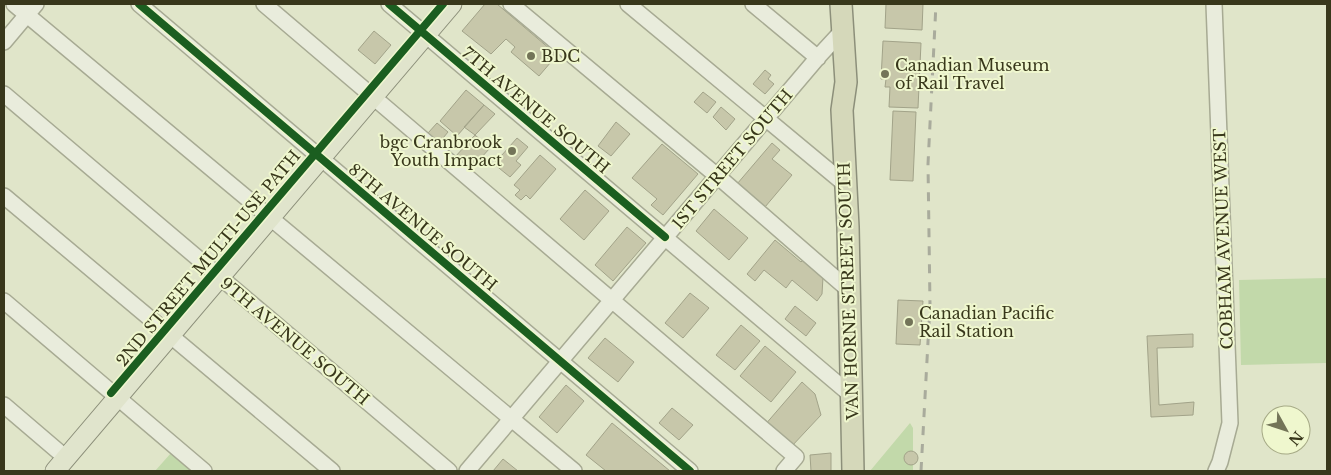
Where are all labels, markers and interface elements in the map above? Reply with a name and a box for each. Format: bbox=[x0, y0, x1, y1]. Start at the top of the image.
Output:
street label: 7TH AVENUE SOUTH bbox=[458, 42, 614, 178]
place label: BDC bbox=[541, 46, 580, 66]
marker: BDC bbox=[525, 50, 537, 62]
place label: Canadian Museum of Rail Travel bbox=[895, 55, 1049, 93]
marker: Canadian Museum of Rail Travel bbox=[879, 68, 891, 80]
street label: 1ST STREET SOUTH bbox=[667, 85, 797, 233]
street label: COBHAM AVENUE WEST bbox=[1209, 128, 1237, 350]
place label: bgc Cranbrook Youth Impact bbox=[379, 132, 502, 170]
marker: bgc Cranbrook Youth Impact bbox=[506, 145, 518, 157]
street label: 2ND STREET MULTI-USE PATH bbox=[112, 146, 304, 370]
street label: 8TH AVENUE SOUTH bbox=[345, 159, 501, 295]
street label: VAN HORNE STREET SOUTH bbox=[833, 162, 863, 421]
street label: 9TH AVENUE SOUTH bbox=[216, 273, 374, 409]
place label: Canadian Pacific Rail Station bbox=[919, 303, 1054, 341]
marker: Canadian Pacific Rail Station bbox=[903, 316, 915, 328]
north arrow bbox=[1261, 405, 1311, 455]
text: N bbox=[1285, 428, 1307, 449]

